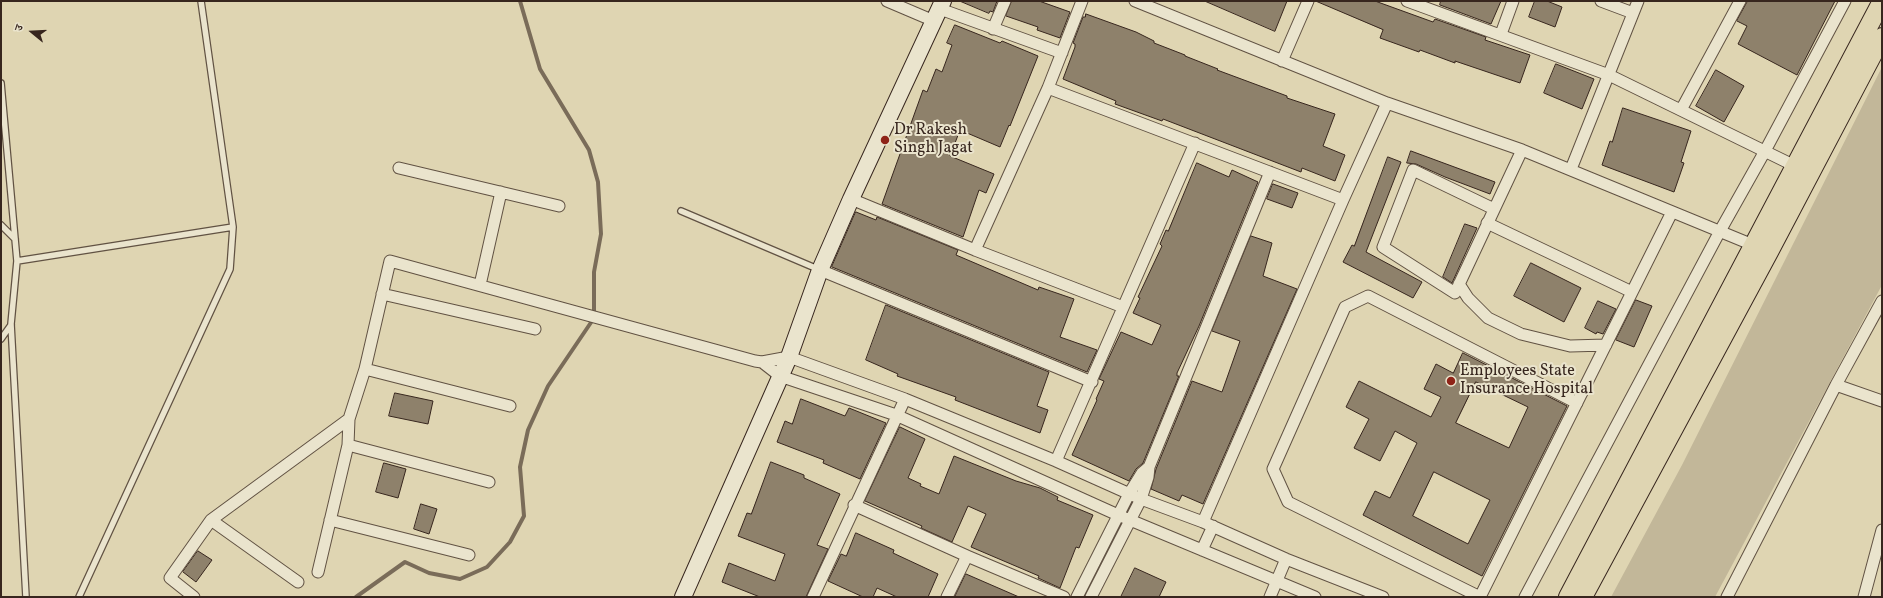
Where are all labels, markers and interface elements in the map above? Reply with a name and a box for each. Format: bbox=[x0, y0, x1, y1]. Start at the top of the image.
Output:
north arrow bbox=[12, 12, 52, 52]
text: उ bbox=[12, 23, 28, 33]
place label: Dr Rakesh Singh Jagat bbox=[894, 121, 973, 159]
marker: Dr Rakesh Singh Jagat bbox=[879, 134, 891, 146]
place label: Employees State Insurance Hospital bbox=[1460, 362, 1593, 400]
marker: Employees State Insurance Hospital bbox=[1445, 375, 1457, 387]

